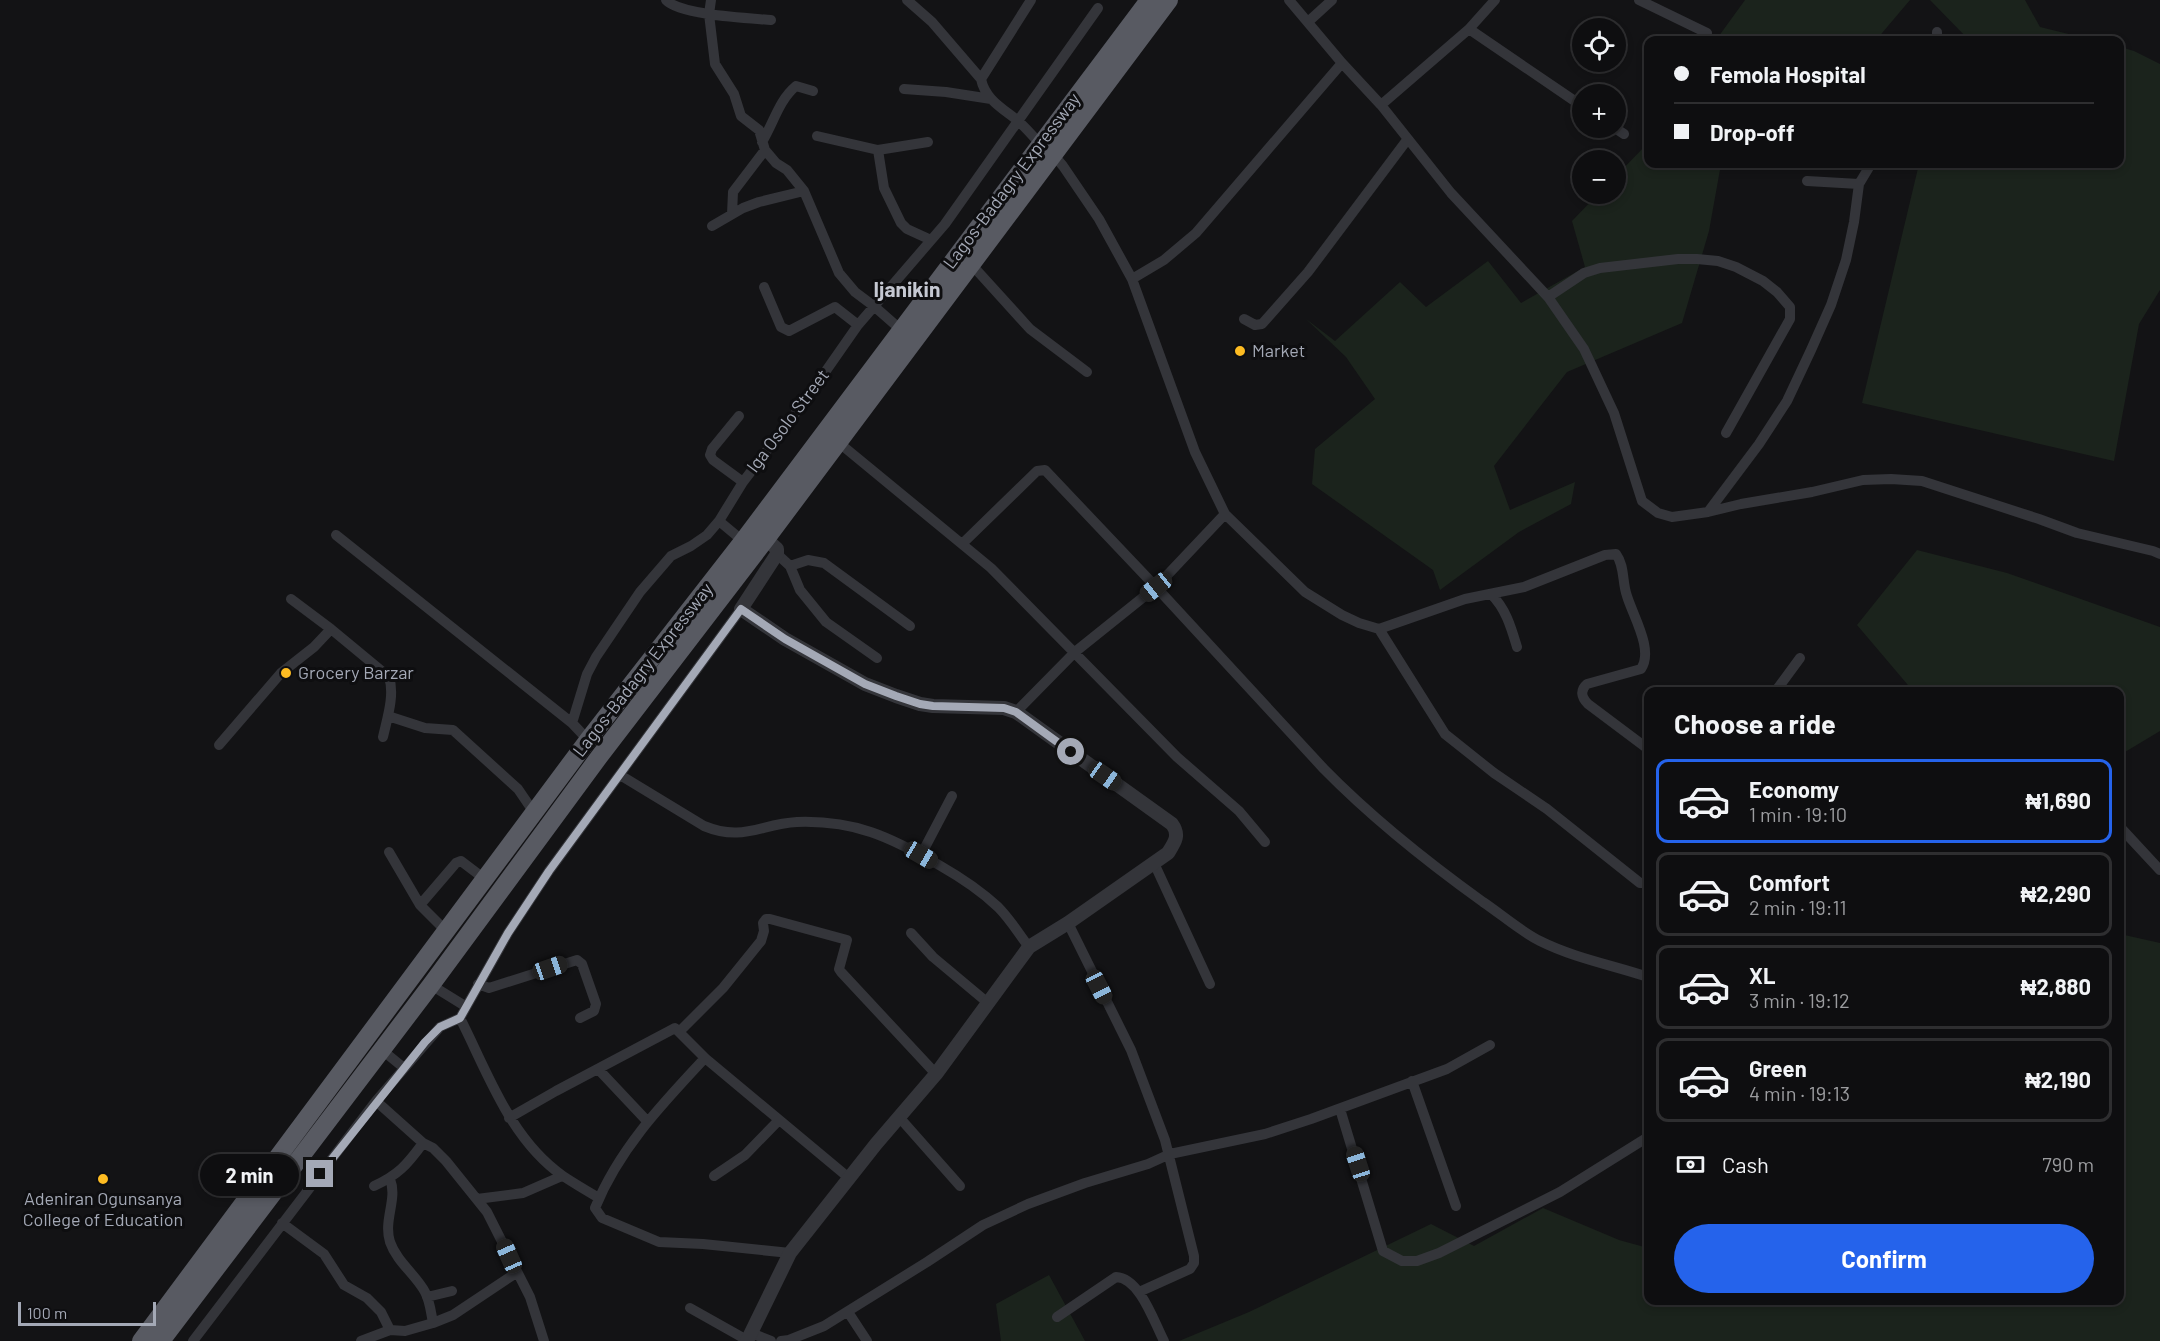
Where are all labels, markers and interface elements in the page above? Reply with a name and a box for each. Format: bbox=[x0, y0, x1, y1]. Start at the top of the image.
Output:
map controls bbox=[1572, 18, 1626, 204]
button: locate bbox=[1572, 18, 1626, 72]
text: Femola Hospital bbox=[1710, 61, 1866, 87]
button: + bbox=[1572, 84, 1626, 138]
street label: Lagos-Badagry Expressway bbox=[938, 88, 1085, 273]
text: Drop-off bbox=[1710, 119, 1794, 145]
button: − bbox=[1572, 150, 1626, 204]
district label: Ijanikin bbox=[874, 276, 940, 301]
place label: Market bbox=[1252, 339, 1305, 361]
marker: Market bbox=[1233, 344, 1247, 358]
street label: Iga Osolo Street bbox=[741, 364, 833, 476]
car bbox=[1136, 569, 1176, 605]
street label: Lagos-Badagry Expressway bbox=[567, 578, 717, 761]
place label: Grocery Barzar bbox=[298, 661, 414, 683]
marker: Grocery Barzar bbox=[279, 666, 293, 680]
text: Choose a ride bbox=[1674, 707, 1836, 739]
route start bbox=[1057, 738, 1084, 765]
car bbox=[1085, 758, 1125, 794]
icon: car bbox=[1677, 774, 1731, 828]
text: Economy bbox=[1749, 776, 1839, 802]
text: ₦1,690 bbox=[2025, 787, 2091, 813]
text: 1 min · 19:10 bbox=[1749, 802, 1847, 826]
car bbox=[901, 838, 941, 872]
icon: car bbox=[1677, 867, 1731, 921]
text: Comfort bbox=[1749, 869, 1830, 895]
text: ₦2,290 bbox=[2020, 880, 2091, 906]
text: 2 min · 19:11 bbox=[1749, 895, 1847, 919]
car bbox=[530, 954, 570, 982]
icon: car bbox=[1677, 960, 1731, 1014]
text: XL bbox=[1749, 962, 1775, 988]
car bbox=[1083, 967, 1115, 1007]
text: ₦2,880 bbox=[2021, 973, 2091, 999]
text: 3 min · 19:12 bbox=[1749, 988, 1850, 1012]
icon: car bbox=[1677, 1053, 1731, 1107]
text: Green bbox=[1749, 1055, 1807, 1081]
text: ₦2,190 bbox=[2025, 1066, 2091, 1092]
text: 4 min · 19:13 bbox=[1749, 1081, 1850, 1105]
car bbox=[1344, 1144, 1372, 1184]
icon: cash bbox=[1674, 1148, 1707, 1181]
text: Cash bbox=[1722, 1151, 1769, 1177]
text: 790 m bbox=[2042, 1152, 2094, 1176]
callout: 2 min bbox=[200, 1153, 299, 1195]
route end bbox=[306, 1160, 333, 1187]
text: 2 min bbox=[226, 1163, 273, 1187]
marker: Adeniran Ogunsanya College of Education bbox=[96, 1172, 110, 1186]
place label: Adeniran Ogunsanya College of Education bbox=[23, 1187, 183, 1230]
button: Confirm bbox=[1674, 1224, 2094, 1293]
car bbox=[493, 1236, 525, 1276]
scale bar bbox=[18, 1299, 156, 1326]
text: 100 m bbox=[27, 1303, 67, 1322]

